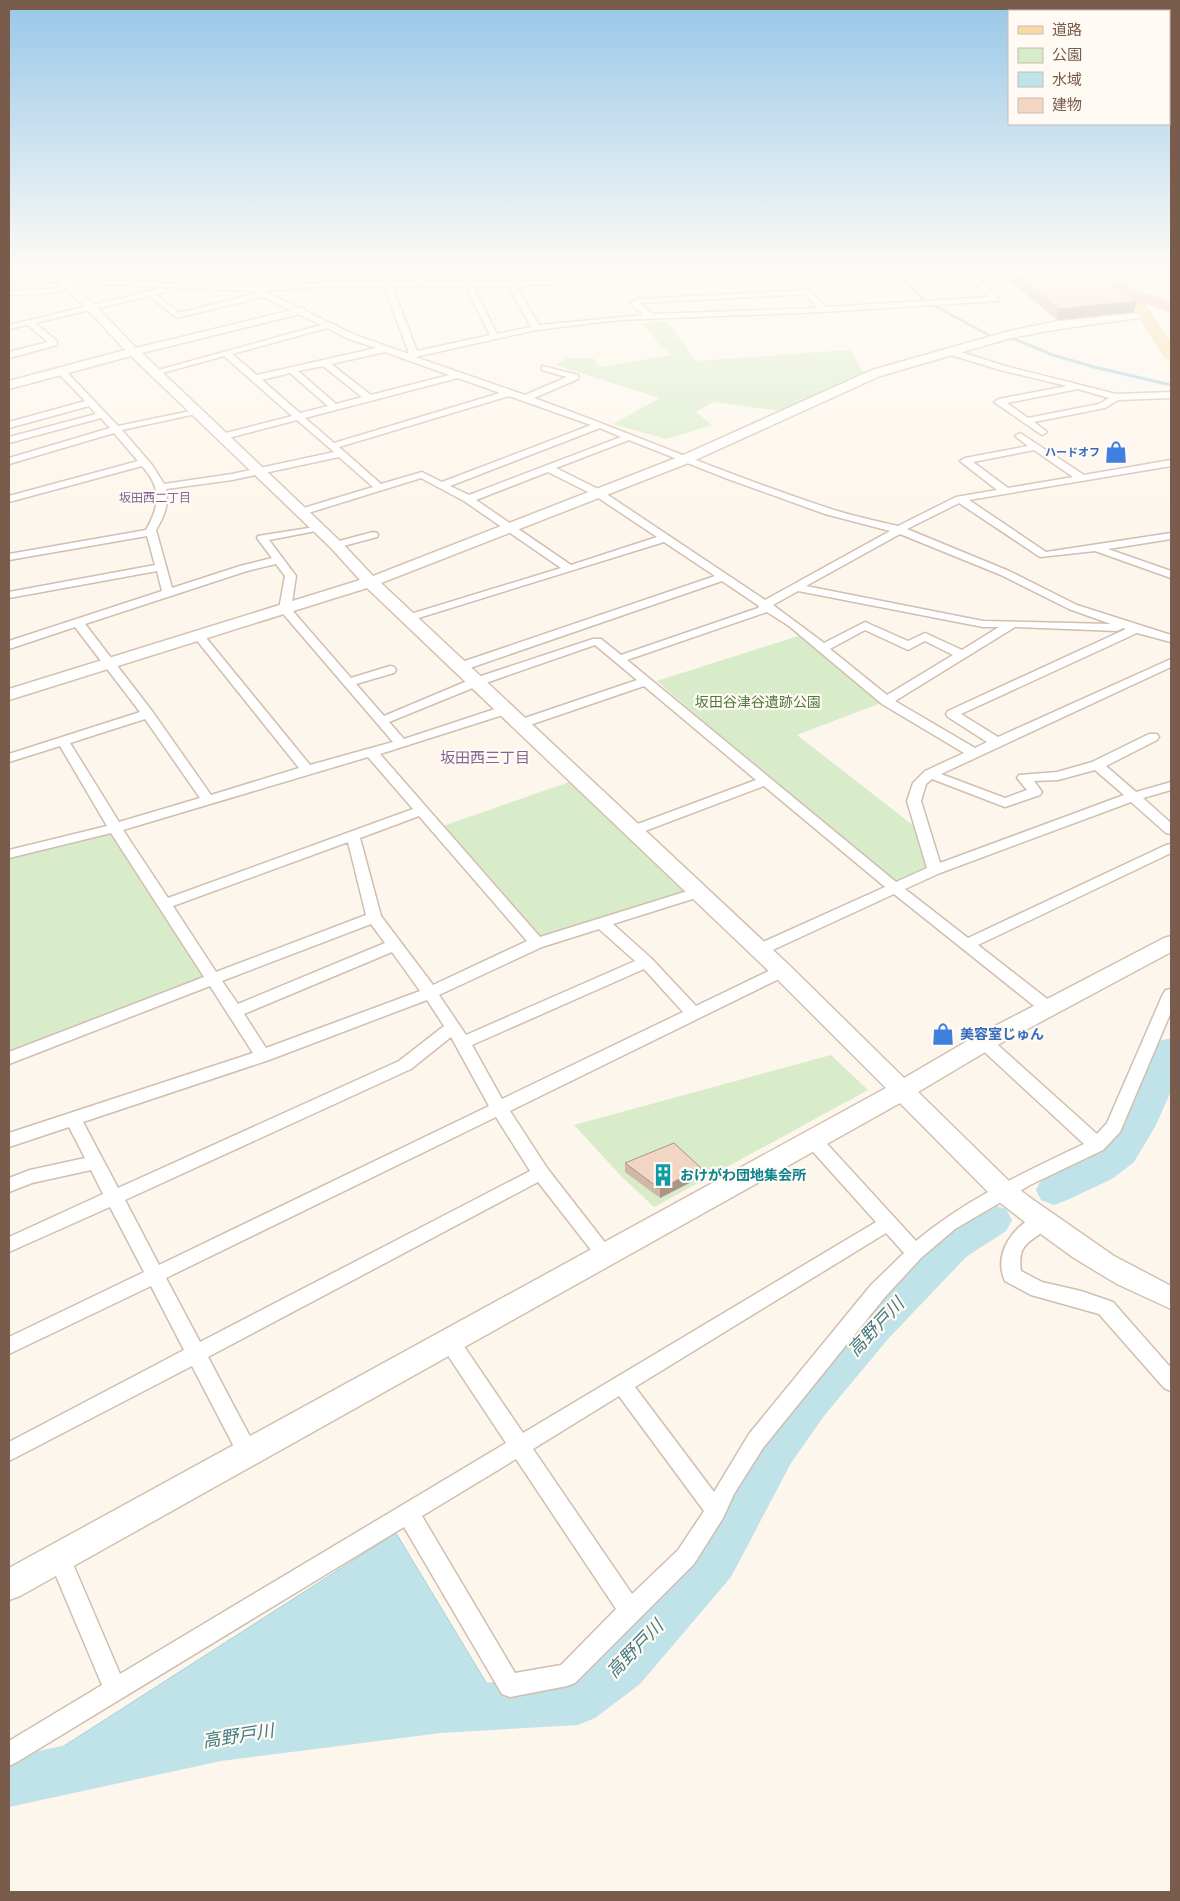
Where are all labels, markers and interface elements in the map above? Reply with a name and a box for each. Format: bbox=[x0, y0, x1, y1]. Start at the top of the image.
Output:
legend bbox=[1008, 10, 1170, 125]
text: 道路 bbox=[1052, 19, 1082, 39]
text: 公園 bbox=[1052, 44, 1082, 64]
text: 水域 bbox=[1052, 69, 1082, 89]
text: 建物 bbox=[1052, 94, 1082, 114]
shop icon: ハードオフ bbox=[1103, 439, 1129, 465]
place label: ハードオフ bbox=[1045, 444, 1100, 459]
district label: 坂田西二丁目 bbox=[119, 489, 191, 506]
park label: 坂田谷津谷遺跡公園 bbox=[695, 692, 821, 711]
district label: 坂田西三丁目 bbox=[440, 747, 530, 767]
shop icon: 美容室じゅん bbox=[930, 1021, 956, 1047]
place label: 美容室じゅん bbox=[960, 1024, 1044, 1043]
building icon: おけがわ団地集会所 bbox=[650, 1162, 676, 1188]
place label: おけがわ団地集会所 bbox=[680, 1165, 806, 1184]
water label: 高野戸川 bbox=[842, 1290, 910, 1361]
water label: 高野戸川 bbox=[601, 1613, 669, 1683]
water label: 高野戸川 bbox=[200, 1717, 277, 1752]

